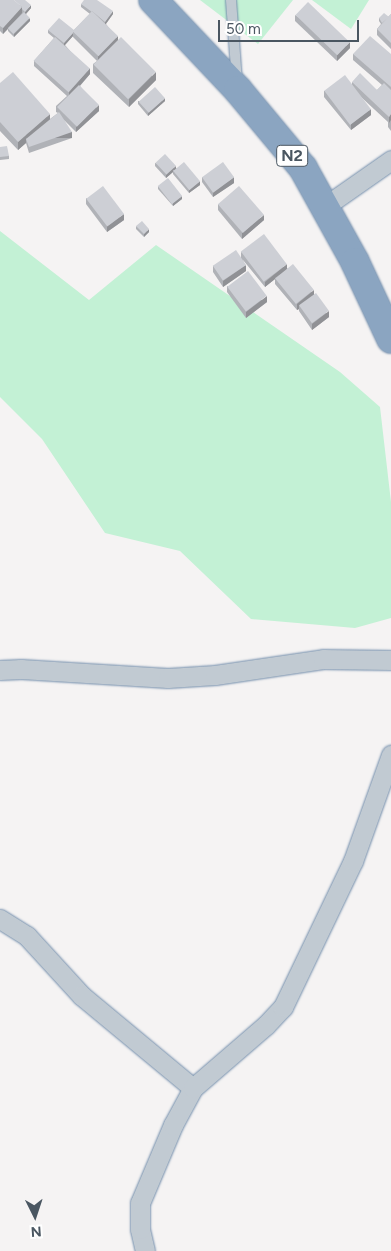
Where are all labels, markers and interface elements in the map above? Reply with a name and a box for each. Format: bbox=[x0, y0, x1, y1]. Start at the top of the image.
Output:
scale bar bbox=[221, 10, 362, 42]
text: 50 m bbox=[226, 20, 261, 38]
road number: N2 bbox=[276, 142, 308, 170]
north arrow bbox=[10, 1191, 60, 1241]
text: N bbox=[30, 1223, 42, 1240]

